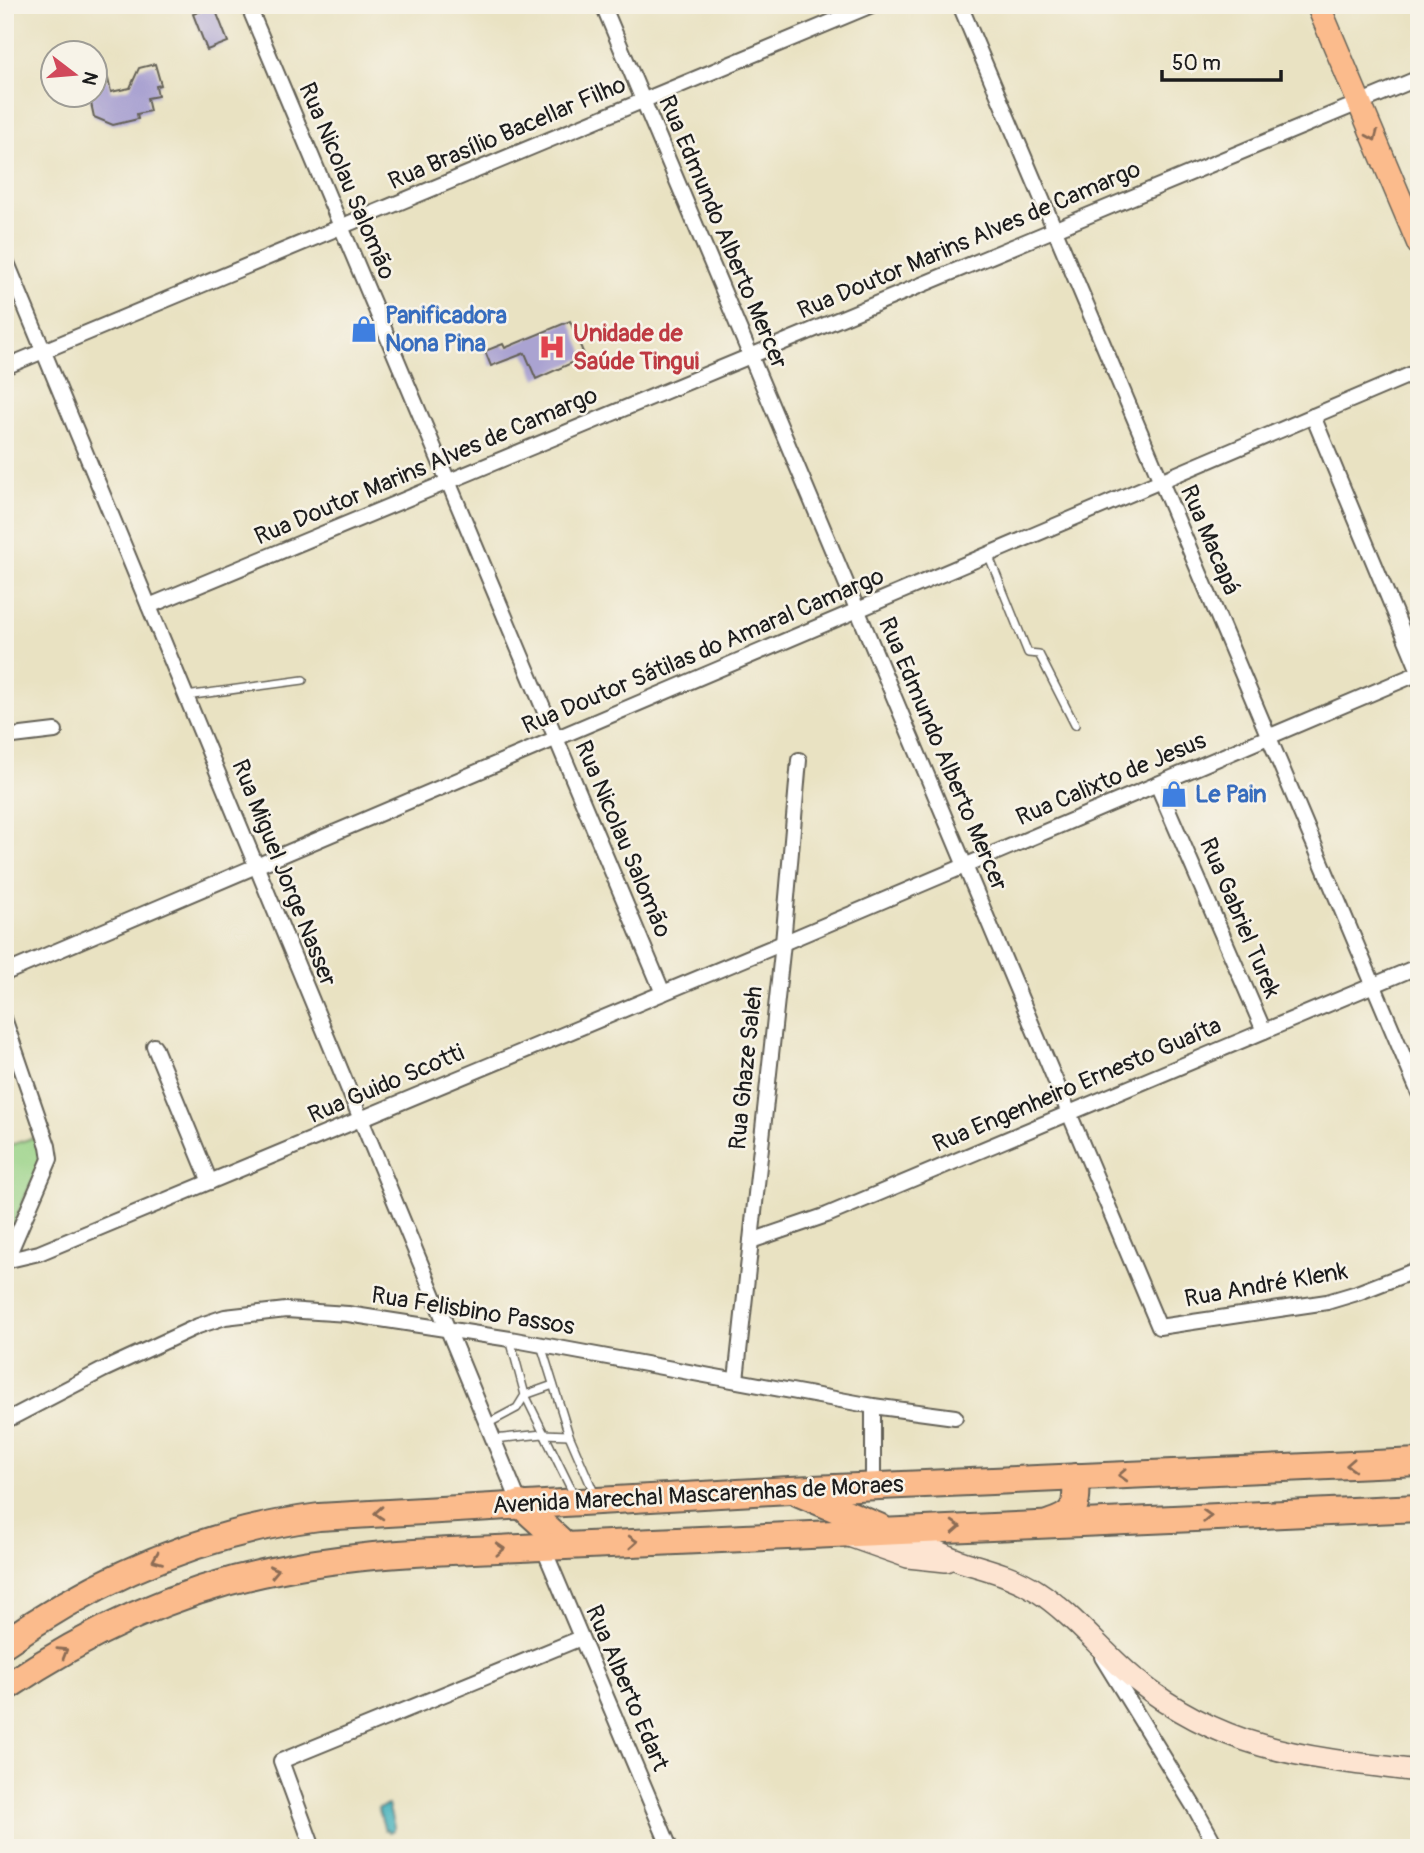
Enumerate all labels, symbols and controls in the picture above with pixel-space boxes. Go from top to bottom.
north arrow [38,38,108,108]
scale bar [1162,38,1280,82]
text: 50 m [1172,50,1221,77]
text: N [76,69,103,88]
street label: Rua Brasílio Bacellar Filho [384,70,630,196]
street label: Rua Nicolau Salomão [292,78,402,284]
street label: Rua Edmundo Alberto Mercer [652,91,794,374]
one-way arrow [1365,129,1379,141]
street label: Rua Doutor Marins Alves de Camargo [793,154,1145,326]
place label: Panificadora Nona Pina [385,301,507,358]
shop icon: Panificadora Nona Pina [349,314,379,344]
place label: Unidade de Saúde Tingui [573,319,699,376]
hospital icon: Unidade de Saúde Tingui [537,332,567,362]
street label: Rua Doutor Marins Alves de Camargo [250,380,602,552]
street label: Rua Macapá [1174,481,1246,599]
street label: Rua Doutor Sátilas do Amaral Camargo [518,561,888,741]
street label: Rua Edmundo Alberto Mercer [872,613,1014,896]
street label: Rua Calixto de Jesus [1012,726,1211,832]
street label: Rua Nicolau Salomão [568,736,678,942]
street label: Rua Miguel Jorge Nasser [225,755,343,991]
shop icon: Le Pain [1159,779,1189,809]
place label: Le Pain [1195,780,1267,809]
street label: Rua Gabriel Turek [1193,833,1287,1003]
street label: Rua Ghaze Saleh [723,985,769,1151]
street label: Rua Engenheiro Ernesto Guaíta [928,1011,1226,1159]
street label: Rua Guido Scotti [304,1038,468,1130]
street label: Rua André Klenk [1182,1256,1350,1314]
street label: Rua Felisbino Passos [369,1281,577,1341]
one-way arrow [1345,1457,1356,1472]
one-way arrow [1118,1467,1129,1482]
street label: Avenida Marechal Mascarenhas de Moraes [492,1470,905,1520]
one-way arrow [373,1505,384,1520]
one-way arrow [1202,1509,1213,1524]
one-way arrow [950,1519,961,1534]
one-way arrow [628,1535,639,1550]
one-way arrow [495,1542,506,1557]
one-way arrow [152,1551,164,1565]
one-way arrow [268,1564,280,1579]
street label: Rua Alberto Edart [579,1601,675,1776]
one-way arrow [55,1647,68,1660]

